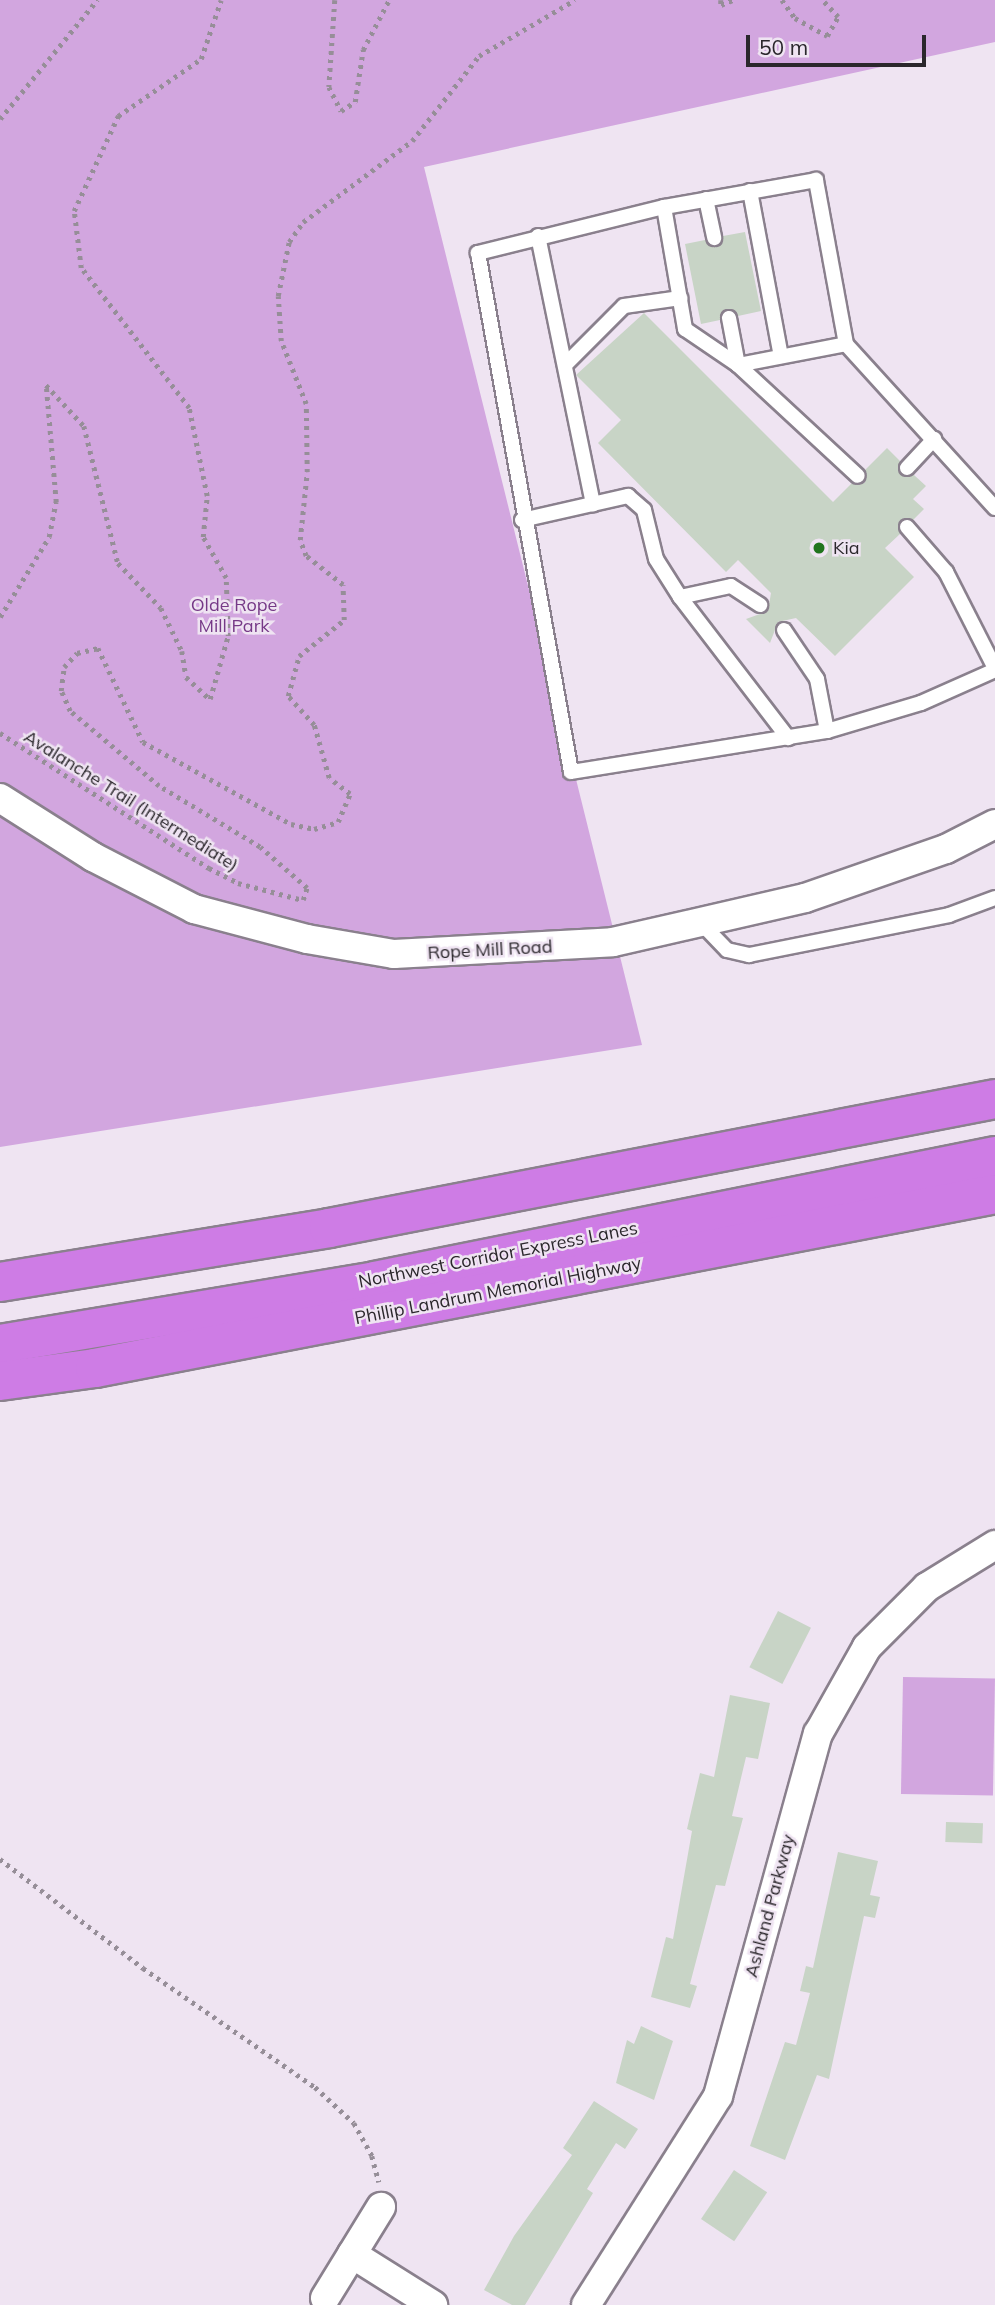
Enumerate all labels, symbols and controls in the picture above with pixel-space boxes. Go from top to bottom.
scale bar [750,21,930,65]
text: 50 m [759,34,808,60]
place label: Kia [833,537,859,559]
marker: Kia [811,540,827,556]
park label: Olde Rope Mill Park [191,595,277,638]
street label: Avalanche Trail (Intermediate) [20,726,242,876]
street label: Rope Mill Road [427,936,553,964]
street label: Northwest Corridor Express Lanes [357,1217,639,1293]
street label: Phillip Landrum Memorial Highway [353,1253,643,1329]
street label: Ashland Parkway [741,1832,799,1980]

